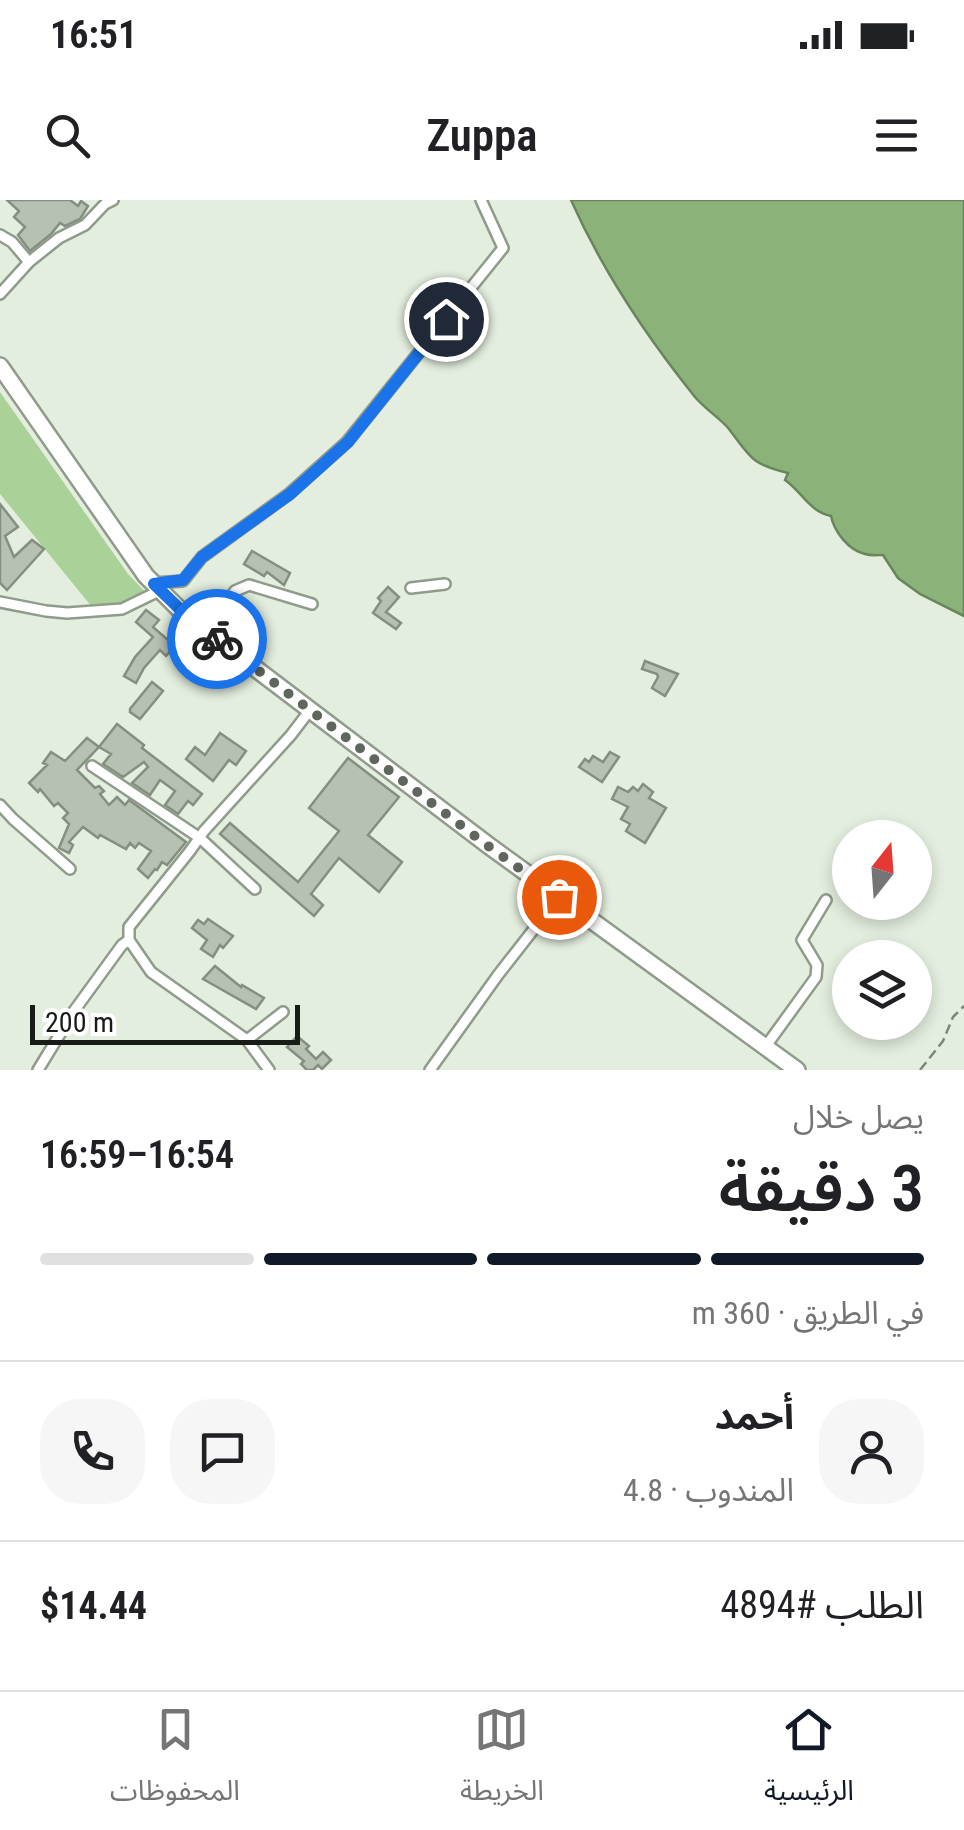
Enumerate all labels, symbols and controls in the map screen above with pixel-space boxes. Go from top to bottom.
text: 16:51 [50,13,137,57]
icon: search [40,108,95,163]
icon: menu [869,108,924,163]
text: Zuppa [426,109,538,162]
pin [404,277,489,362]
icon: home [419,292,474,347]
courier [167,589,267,689]
icon: bike [190,612,245,667]
north arrow [832,820,932,920]
map controls [832,820,932,1040]
pin [517,855,602,940]
icon: bag [532,870,587,925]
button: layers [832,940,932,1040]
scale bar [30,1000,300,1044]
text: 200 m [45,1006,114,1039]
text: يصل خلال [793,1098,924,1136]
text: 16:54–16:59 [40,1133,234,1177]
text: 3 دقيقة [719,1151,924,1227]
text: في الطريق · 360 m [692,1294,924,1332]
text: أحمد [714,1394,794,1438]
button: phone [40,1399,145,1504]
button: chat [170,1399,275,1504]
button: person [819,1399,924,1504]
text: المندوب · 4.8 [623,1471,794,1509]
text: الطلب #4894 [721,1583,924,1627]
text: $14.44 [40,1584,147,1628]
tab: المحفوظات [110,1702,240,1821]
tab: الخريطة [460,1702,544,1821]
tab: الرئيسية [764,1702,854,1821]

